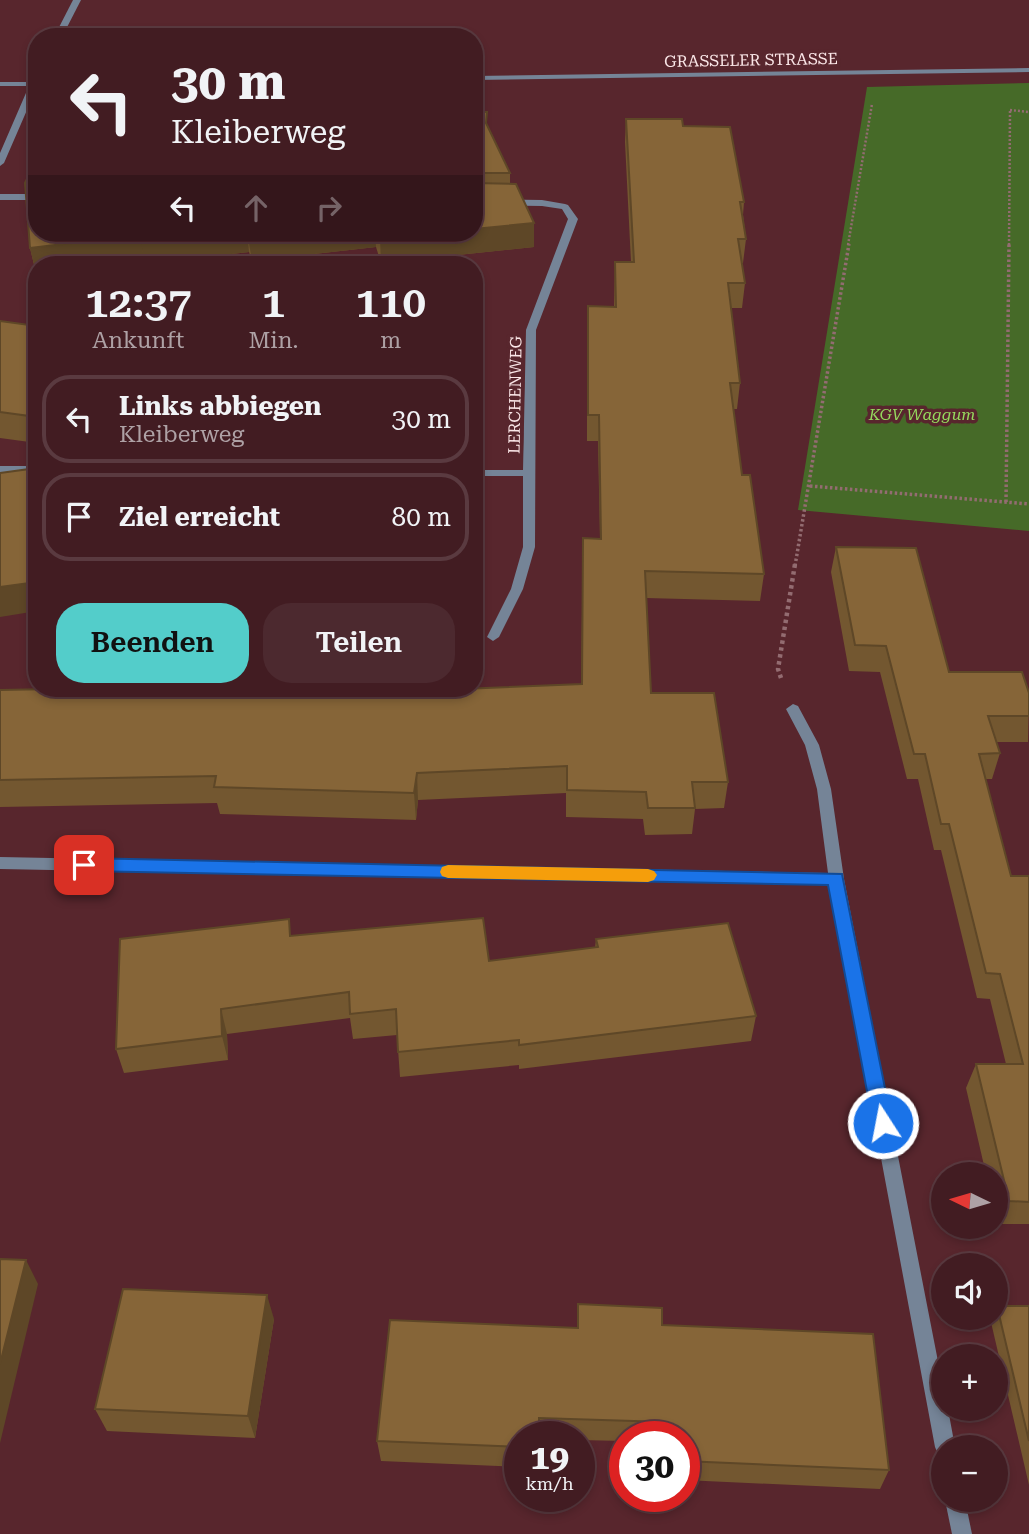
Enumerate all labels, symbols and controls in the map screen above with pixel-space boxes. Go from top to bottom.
street label: GRASSELER STRASSE [664,49,838,71]
text: 30 m [171,54,286,111]
icon: left [56,56,147,147]
text: Kleiberweg [171,113,345,151]
icon: left [164,189,202,227]
icon: ahead [237,189,275,227]
icon: right [310,189,348,227]
text: 12:37 [85,278,191,327]
text: 1 [262,278,285,327]
text: 110 [355,278,426,327]
text: Ankunft [92,327,184,354]
text: Min. [248,327,298,354]
text: m [380,327,401,354]
street label: LERCHENWEG [504,335,526,454]
text: Links abbiegen [119,391,322,421]
icon: left [60,400,98,438]
text: 30 m [392,404,451,434]
park label: KGV Waggum [868,405,975,424]
text: Kleiberweg [119,421,244,448]
icon: arrive [60,498,98,536]
text: Ziel erreicht [119,502,280,532]
text: 80 m [392,502,451,532]
button: Beenden [56,603,249,683]
button: Teilen [263,603,455,683]
pin [54,835,114,895]
icon: arrive [65,846,103,884]
position arrow [846,1086,920,1160]
north arrow [931,1162,1008,1239]
map controls [931,1162,1008,1512]
button: sound [931,1253,1008,1330]
button: + [931,1344,1008,1421]
speed limit sign: 30 [609,1421,700,1512]
button: − [931,1435,1008,1512]
text: 19 [530,1437,569,1478]
text: km/h [525,1473,574,1494]

